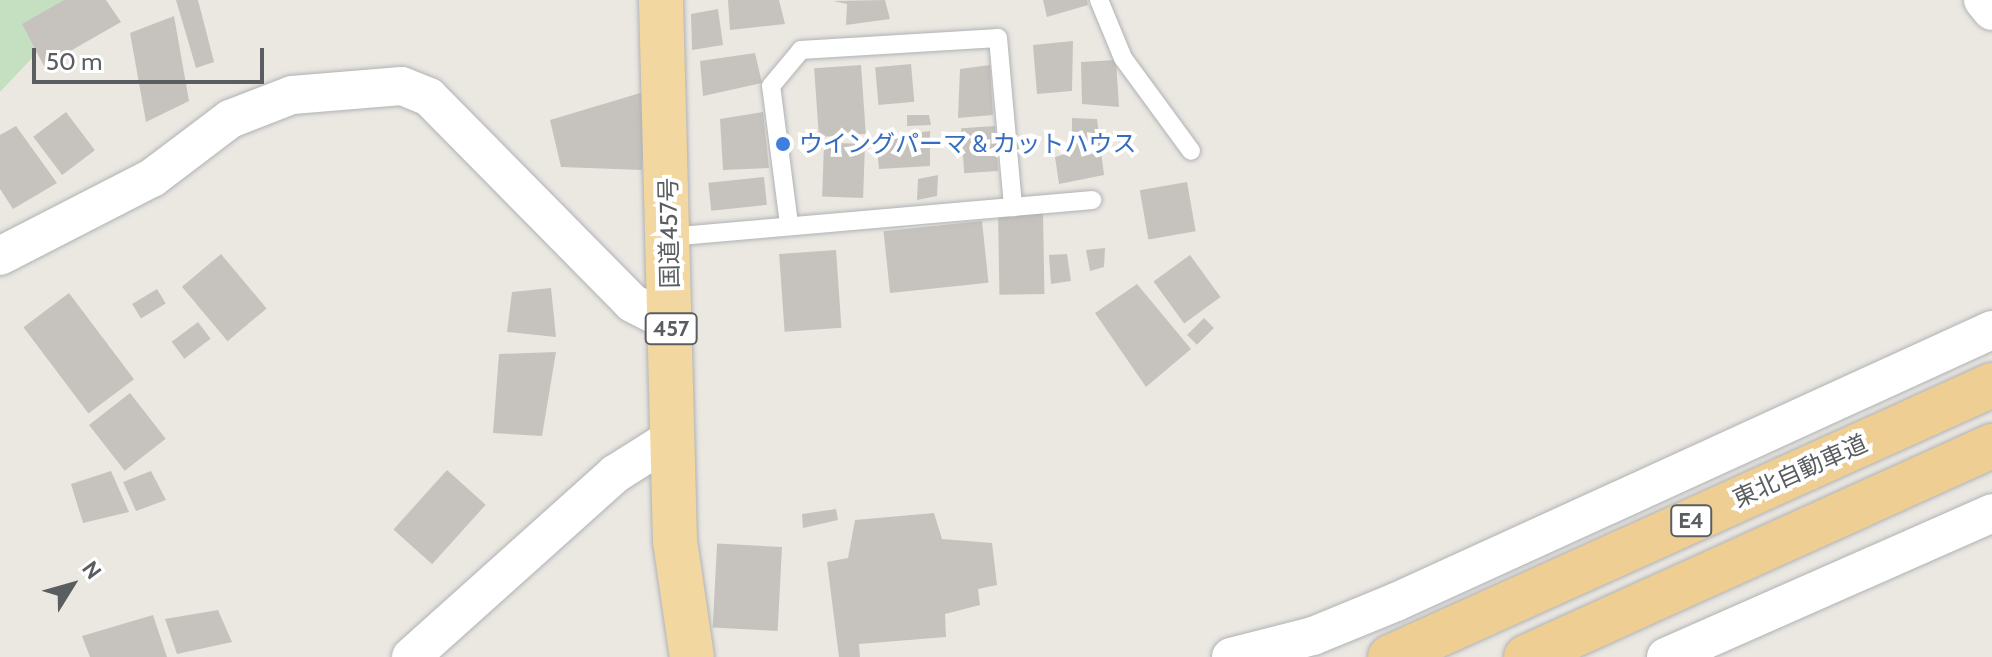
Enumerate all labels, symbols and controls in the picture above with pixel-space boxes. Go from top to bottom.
scale bar [36,32,268,82]
text: 50 m [46,47,102,76]
place label: ウイングパーマ & カットハウス [799,130,1136,158]
marker: ウイングパーマ & カットハウス [774,135,792,153]
street label: 国道457号 [654,177,684,289]
road number: 457 [643,311,699,347]
street label: 東北自動車道 [1728,429,1872,513]
road number: E4 [1669,503,1713,539]
north arrow [32,545,112,625]
text: N [76,556,107,585]

